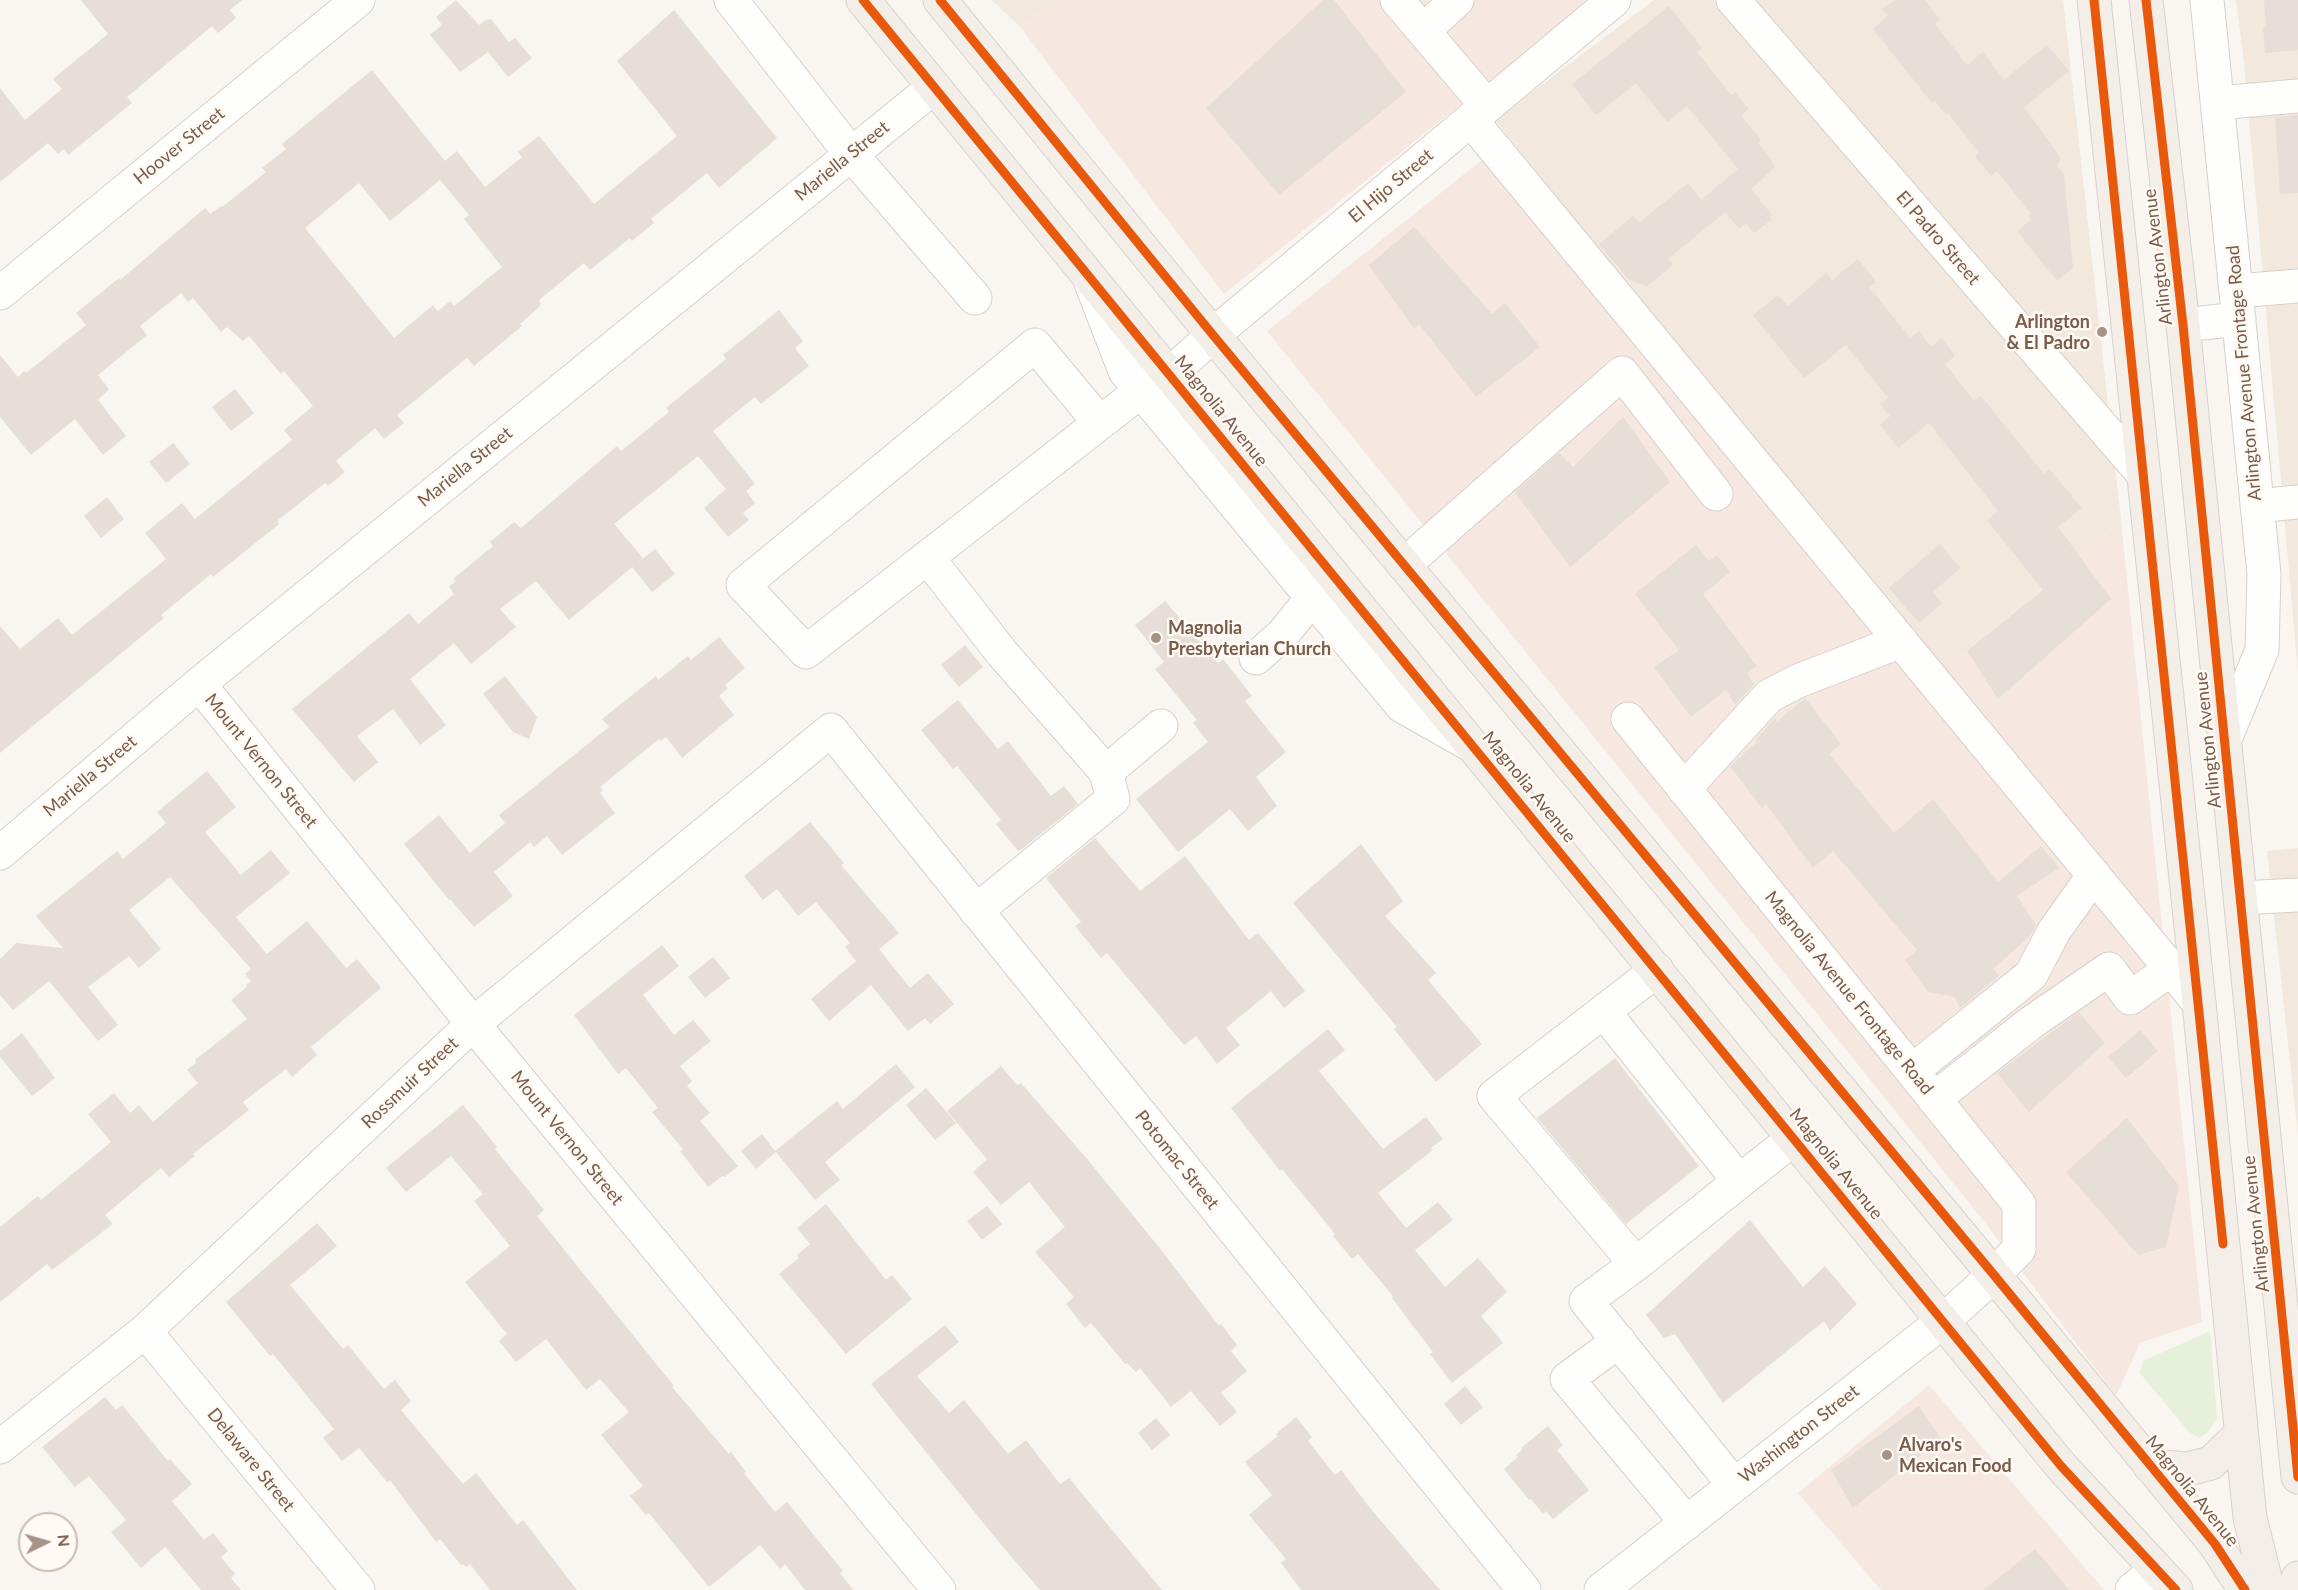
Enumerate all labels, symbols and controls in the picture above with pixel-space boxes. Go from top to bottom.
street label: Hoover Street [129,103,229,189]
street label: Mariella Street [790,116,894,206]
street label: El Hijo Street [1344,144,1438,228]
street label: El Padro Street [1891,187,1985,289]
street label: Arlington Avenue [2139,187,2177,327]
street label: Arlington Avenue Frontage Road [2222,244,2266,502]
place label: Arlington & El Padro [2006,311,2090,354]
marker: Arlington & El Padro [2095,325,2109,339]
street label: Magnolia Avenue [1170,351,1272,471]
street label: Mariella Street [413,422,517,512]
place label: Magnolia Presbyterian Church [1168,617,1331,660]
marker: Magnolia Presbyterian Church [1149,631,1163,645]
street label: Arlington Avenue [2190,670,2226,810]
street label: Mount Vernon Street [200,689,322,833]
street label: Magnolia Avenue [1478,727,1580,847]
street label: Mariella Street [39,731,141,821]
street label: Magnolia Avenue Frontage Road [1760,887,1938,1099]
street label: Rossmuir Street [357,1033,463,1133]
street label: Mount Vernon Street [506,1066,628,1210]
street label: Magnolia Avenue [1785,1104,1887,1224]
street label: Potomac Street [1130,1106,1224,1214]
street label: Arlington Avenue [2238,1154,2274,1294]
street label: Washington Street [1735,1380,1863,1488]
street label: Delaware Street [203,1404,299,1516]
street label: Magnolia Avenue [2141,1431,2243,1551]
place label: Alvaro's Mexican Food [1899,1434,2012,1476]
marker: Alvaro's Mexican Food [1880,1448,1894,1462]
north arrow [18,1512,78,1572]
text: N [54,1534,74,1548]

